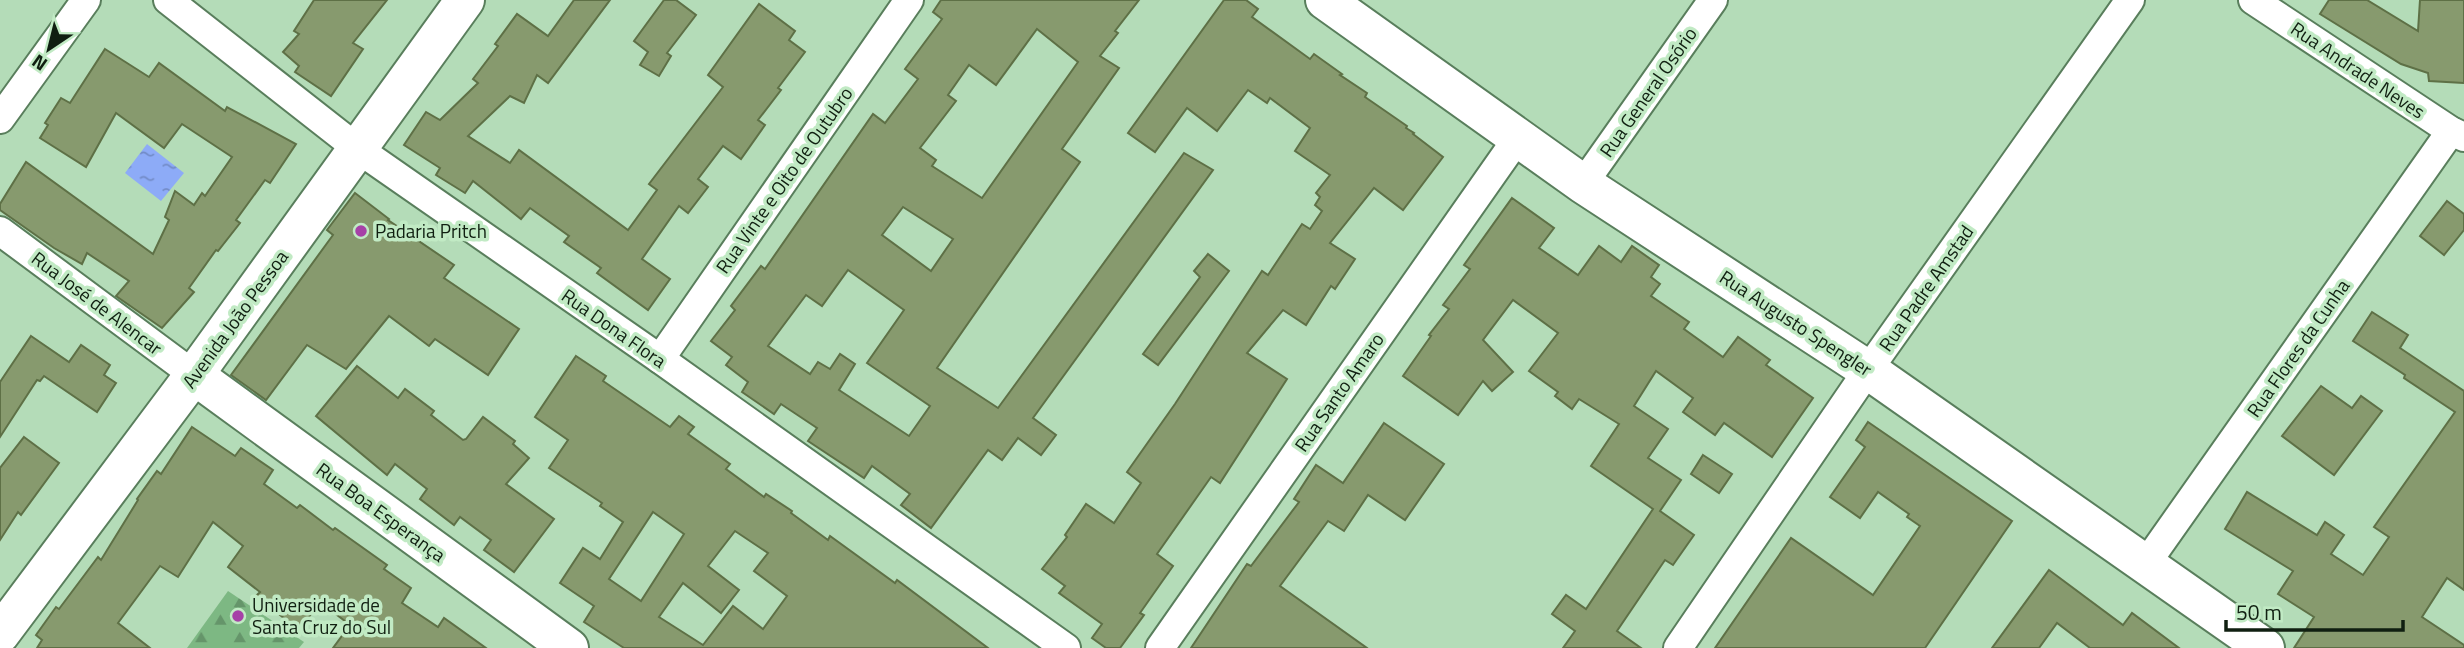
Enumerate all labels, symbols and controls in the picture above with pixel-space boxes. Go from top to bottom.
north arrow [14,14,84,84]
street label: Rua Andrade Neves [2285,14,2431,125]
street label: Rua General Osório [1592,21,1703,163]
text: N [25,48,53,79]
street label: Rua Vinte e Oito de Outubro [708,80,859,279]
place label: Padaria Pritch [375,216,487,245]
street label: Rua Padre Amstad [1871,219,1980,357]
marker: Padaria Pritch [353,223,369,239]
street label: Avenida João Pessoa [174,243,295,394]
street label: Rua José de Alencar [26,244,169,362]
street label: Rua Augusto Spengler [1714,262,1879,383]
street label: Rua Flores da Cunha [2239,272,2356,423]
street label: Rua Dona Flora [556,281,673,375]
street label: Rua Santo Amaro [1287,326,1390,457]
street label: Rua Boa Esperança [311,455,452,569]
scale bar [2226,588,2403,632]
place label: Universidade de Santa Cruz do Sul [252,590,391,641]
text: 50 m [2236,596,2282,628]
marker: Universidade de Santa Cruz do Sul [230,608,246,624]

